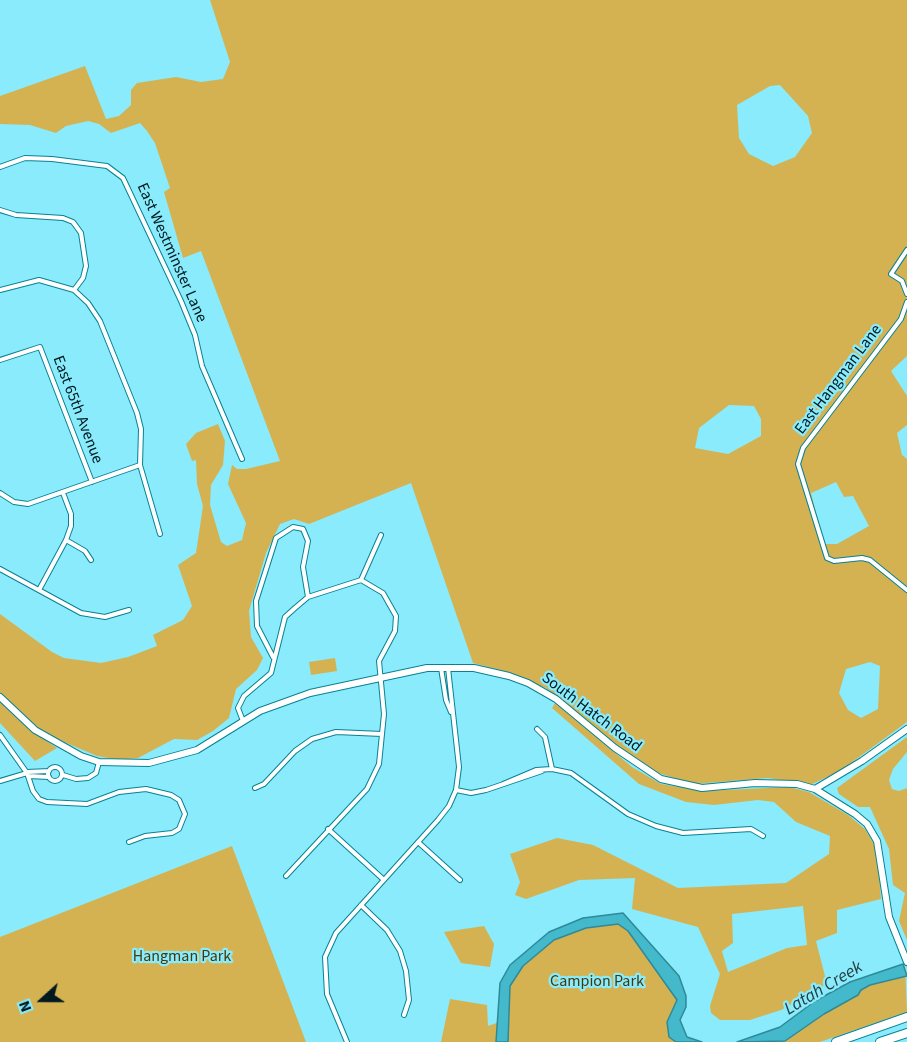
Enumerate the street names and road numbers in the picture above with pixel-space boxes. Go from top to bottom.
street label: East Westminster Lane [132,180,210,326]
street label: East Hangman Lane [791,321,887,439]
street label: East 65th Avenue [48,353,106,467]
street label: South Hatch Road [537,669,645,757]

